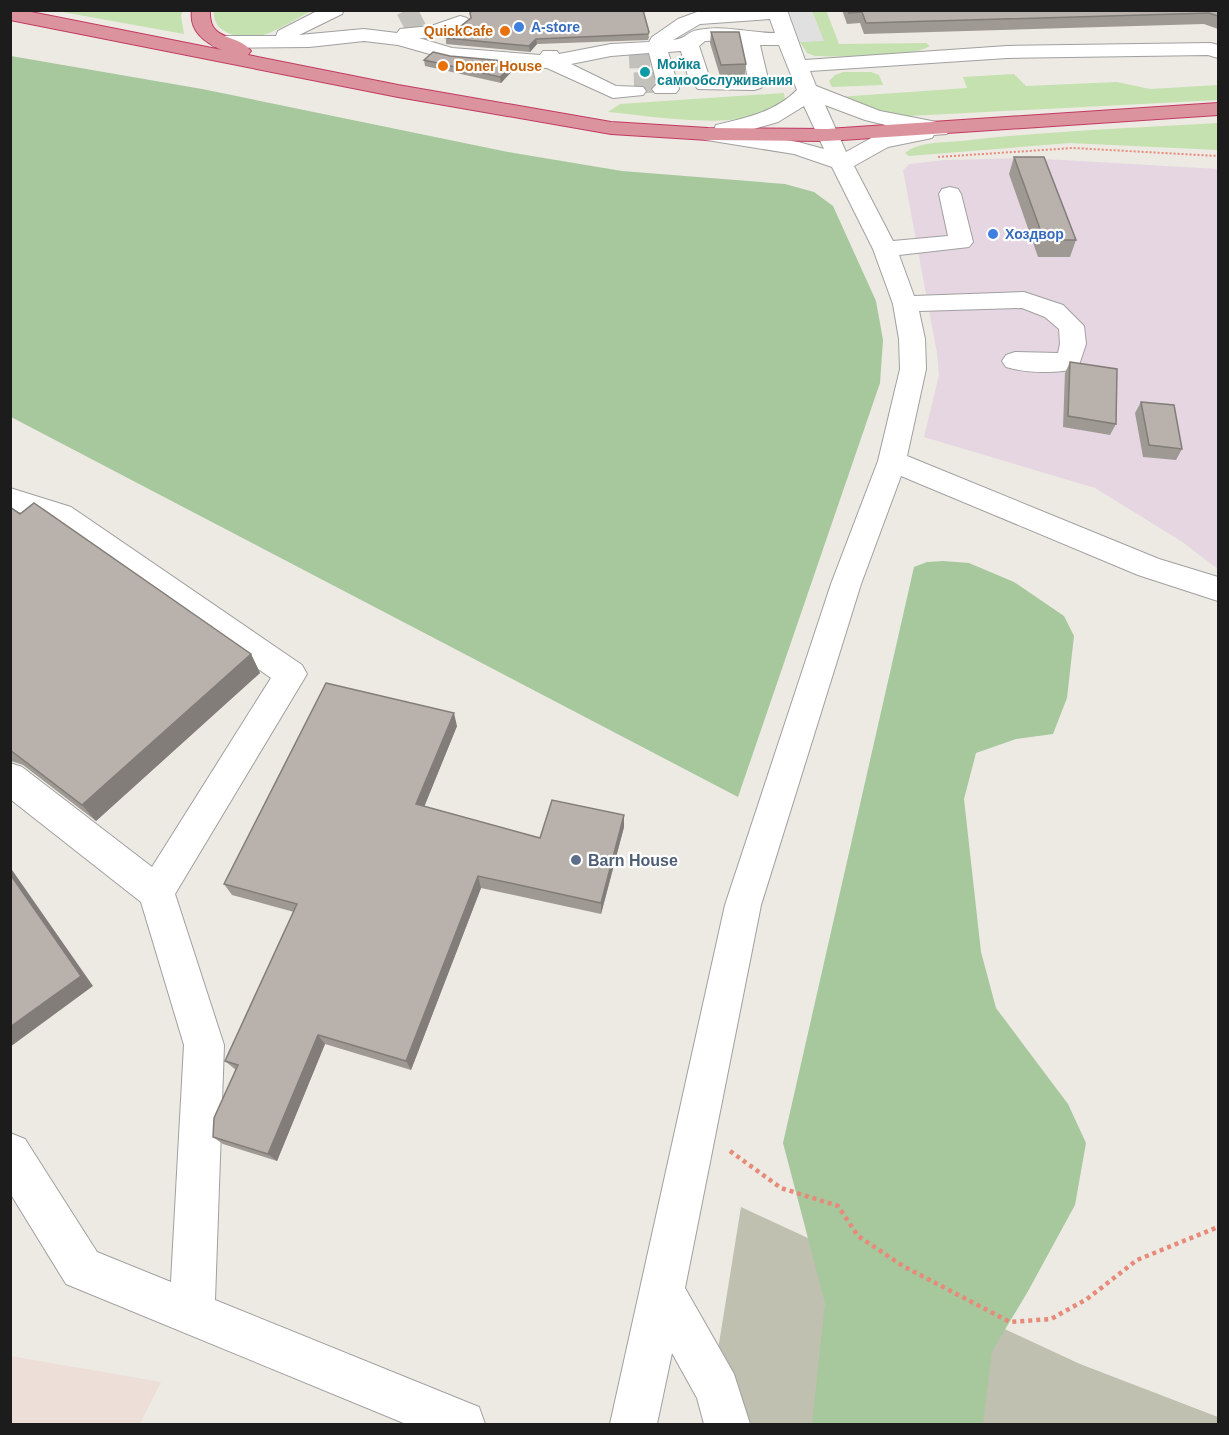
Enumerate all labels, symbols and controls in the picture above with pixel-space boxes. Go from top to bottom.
place label: A-store [531,19,580,35]
marker: A-store [512,20,526,34]
place label: QuickCafe [424,23,493,39]
marker: QuickCafe [498,24,512,38]
place label: Мойка самообслуживания [657,56,793,88]
place label: Doner House [455,58,542,74]
marker: Doner House [436,59,450,73]
marker: Мойка самообслуживания [638,65,652,79]
place label: Хоздвор [1005,226,1064,242]
marker: Хоздвор [986,227,1000,241]
place label: Barn House [588,852,678,869]
marker: Barn House [569,853,583,867]

